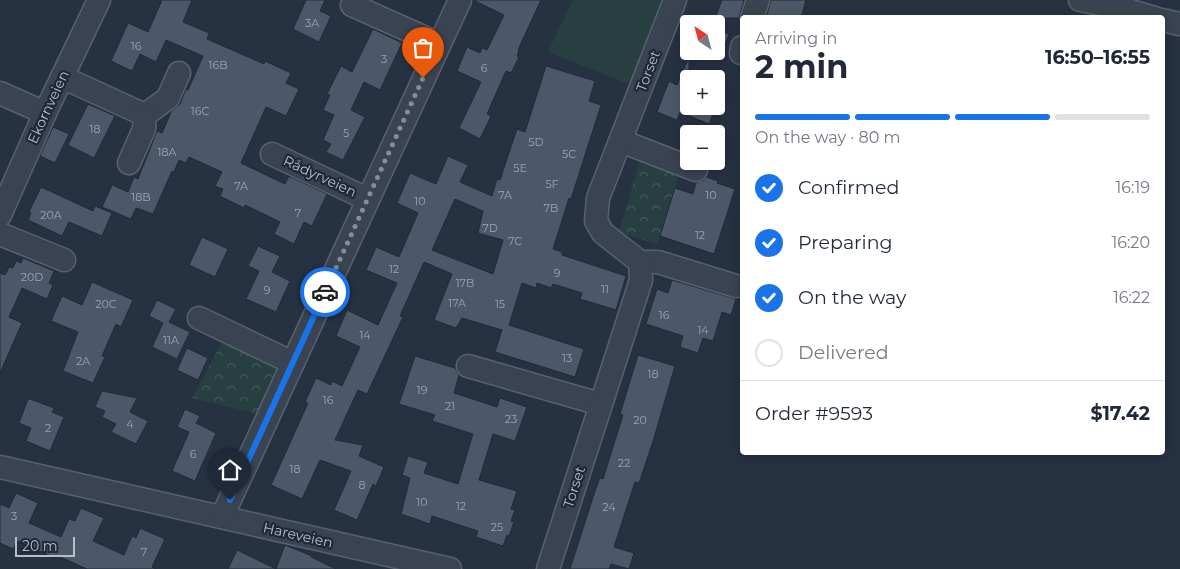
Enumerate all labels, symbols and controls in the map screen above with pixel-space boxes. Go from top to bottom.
north arrow [680,15,725,60]
map controls [680,15,725,170]
house number: 3A [305,16,319,30]
pin [402,27,444,78]
text: Arriving in [755,29,837,48]
icon: bag [409,34,437,62]
house number: 16 [131,39,142,53]
text: 16:50–16:55 [1045,46,1150,69]
text: 2 min [755,47,848,86]
street label: Torset [632,48,664,94]
house number: 3 [381,52,387,66]
house number: 16B [209,58,227,72]
house number: 6 [481,61,488,75]
street label: Ekornveien [23,68,73,146]
button: + [680,70,725,115]
house number: 16C [191,104,209,118]
house number: 18 [90,122,101,136]
button: − [680,125,725,170]
house number: 5 [343,126,349,140]
text: On the way · 80 m [755,128,901,147]
house number: 5D [528,135,544,149]
house number: 18A [158,145,177,159]
house number: 5C [562,147,576,161]
street label: Rådyrveien [281,151,359,201]
house number: 5E [513,161,527,175]
icon: check [755,174,783,202]
text: Confirmed [798,176,899,199]
house number: 5F [545,177,559,191]
text: 16:19 [1116,178,1150,197]
house number: 7A [234,179,248,193]
house number: 7A [498,188,512,202]
house number: 10 [705,188,717,202]
house number: 18B [131,190,151,204]
house number: 10 [414,194,426,208]
house number: 7B [544,201,558,215]
house number: 7 [295,206,301,220]
house number: 20A [40,208,62,222]
house number: 7D [482,221,498,235]
house number: 12 [695,228,705,242]
icon: check [755,229,783,257]
text: Preparing [798,231,893,254]
text: 16:20 [1111,233,1150,252]
house number: 7C [508,234,522,248]
house number: 12 [389,262,399,276]
house number: 9 [554,266,561,280]
courier [300,267,350,317]
house number: 20D [21,270,43,284]
house number: 17B [456,276,474,290]
icon: car [311,278,339,306]
house number: 11 [601,282,609,296]
house number: 9 [264,283,271,297]
icon: check [755,284,783,312]
text: On the way [798,286,906,309]
text: 16:22 [1113,288,1150,307]
house number: 17A [448,296,466,310]
house number: 20C [95,297,117,311]
house number: 15 [495,297,505,311]
house number: 16 [659,308,670,322]
house number: 14 [697,323,709,337]
house number: 14 [359,328,371,342]
house number: 11A [163,333,179,347]
text: Delivered [798,341,889,364]
house number: 13 [562,351,572,365]
house number: 2A [76,354,90,368]
house number: 18 [648,367,659,381]
house number: 19 [417,383,428,397]
house number: 16 [323,393,334,407]
house number: 21 [445,399,455,413]
text: Order #9593 [755,402,873,425]
text: $17.42 [1090,402,1150,425]
house number: 23 [505,412,517,426]
house number: 20 [633,413,647,427]
house number: 4 [126,417,134,431]
house number: 2 [45,421,51,435]
house number: 6 [190,447,197,461]
pin [209,449,251,500]
icon: home [216,456,244,484]
house number: 22 [618,456,630,470]
house number: 18 [290,462,301,476]
street label: Torset [559,464,589,510]
house number: 8 [358,478,366,492]
house number: 10 [416,495,428,509]
house number: 12 [456,499,466,513]
house number: 24 [602,500,616,514]
house number: 3 [11,509,17,523]
street label: Hareveien [261,518,335,552]
house number: 25 [491,520,503,534]
scale bar [15,534,75,557]
text: 20 m [22,537,58,555]
house number: 7 [141,545,147,559]

